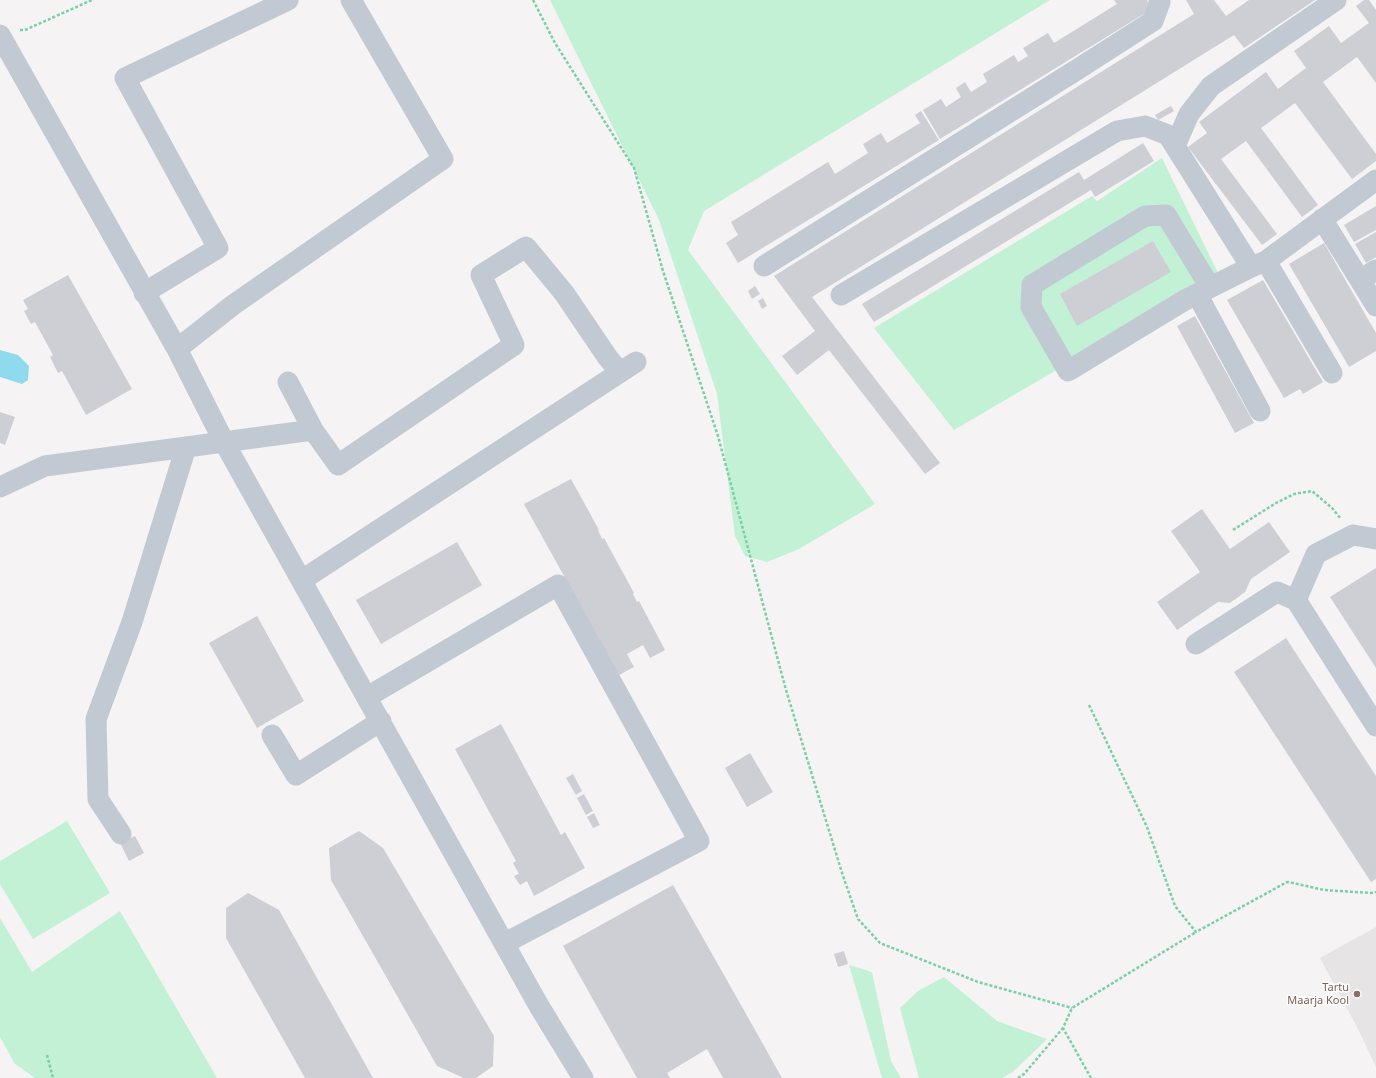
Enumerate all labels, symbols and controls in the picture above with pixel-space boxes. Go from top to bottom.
place label: Tartu Maarja Kool [1287,981,1349,1007]
marker: Tartu Maarja Kool [1352,989,1362,999]

